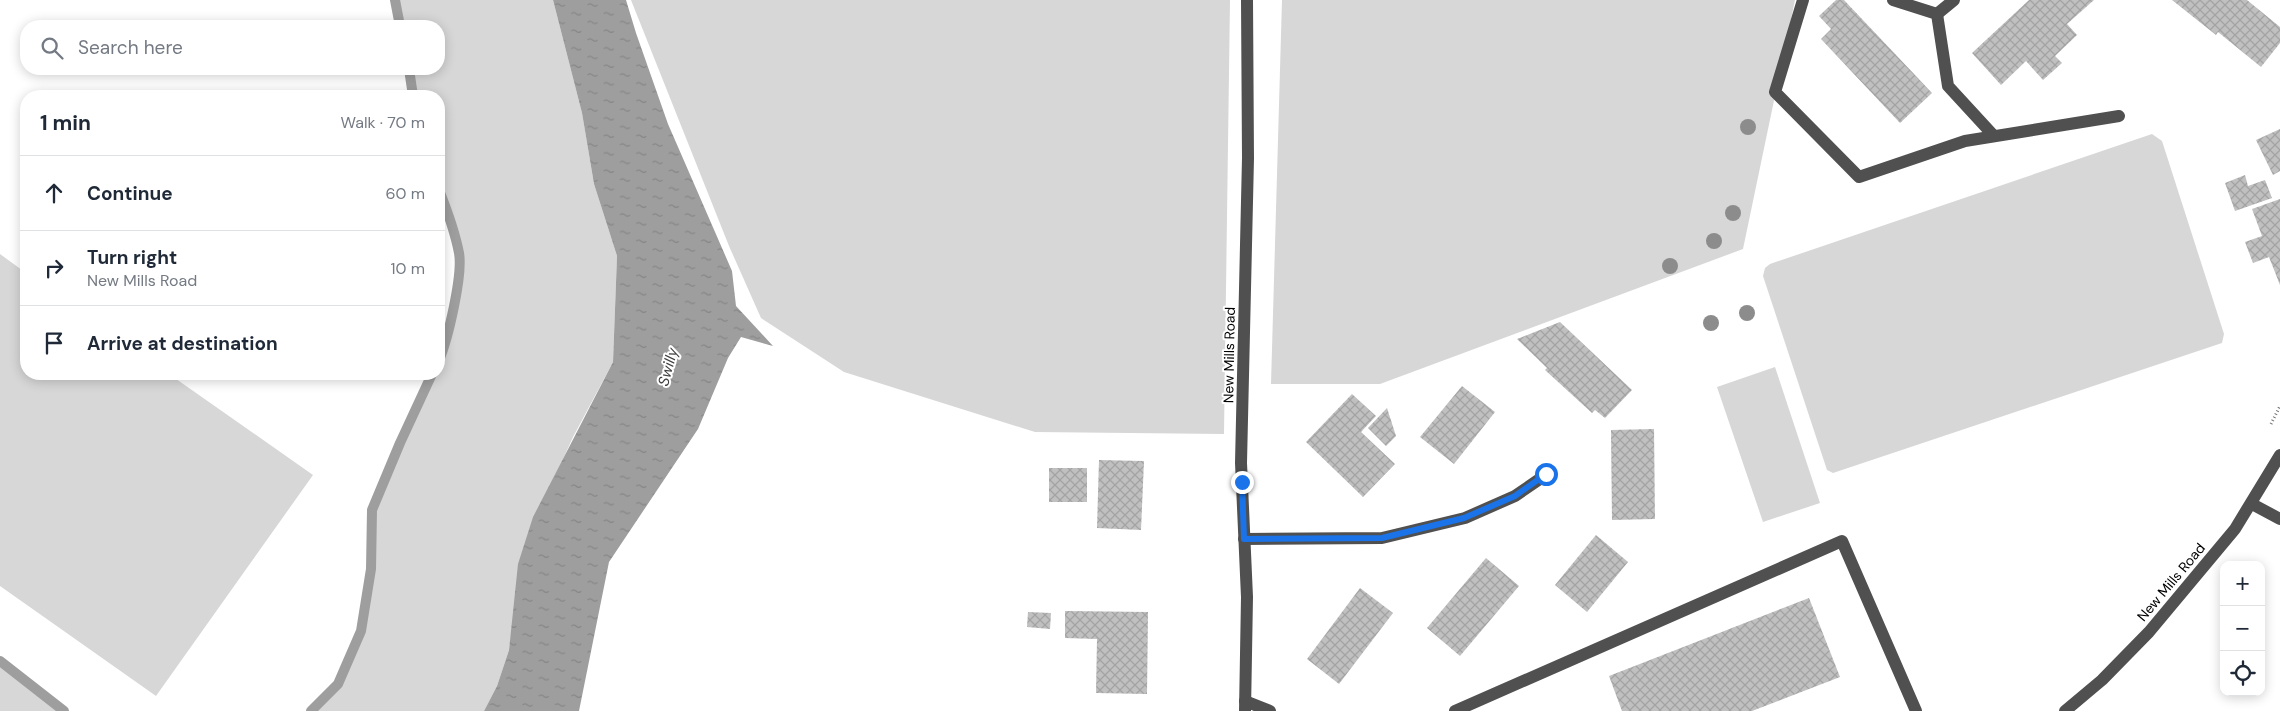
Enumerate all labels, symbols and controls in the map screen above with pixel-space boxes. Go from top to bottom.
search box [20,20,445,75]
icon: search [38,34,66,62]
text: Search here [78,35,183,60]
text: 1 min [40,109,91,137]
text: Walk · 70 m [341,112,425,133]
icon: ahead [40,179,68,207]
text: Continue [87,181,173,206]
text: 60 m [385,183,425,204]
text: Turn right [87,245,177,270]
icon: right [40,254,68,282]
text: 10 m [391,258,425,279]
text: New Mills Road [87,270,197,291]
street label: New Mills Road [1219,307,1239,403]
icon: arrive [40,329,68,357]
text: Arrive at destination [87,331,278,356]
water label: Swilly [653,345,683,388]
route start [1535,463,1558,486]
route end [1231,471,1254,494]
street label: New Mills Road [2133,539,2209,625]
map controls [2220,561,2265,696]
button: + [2220,561,2265,606]
button: − [2220,606,2265,651]
button: locate [2220,651,2265,696]

